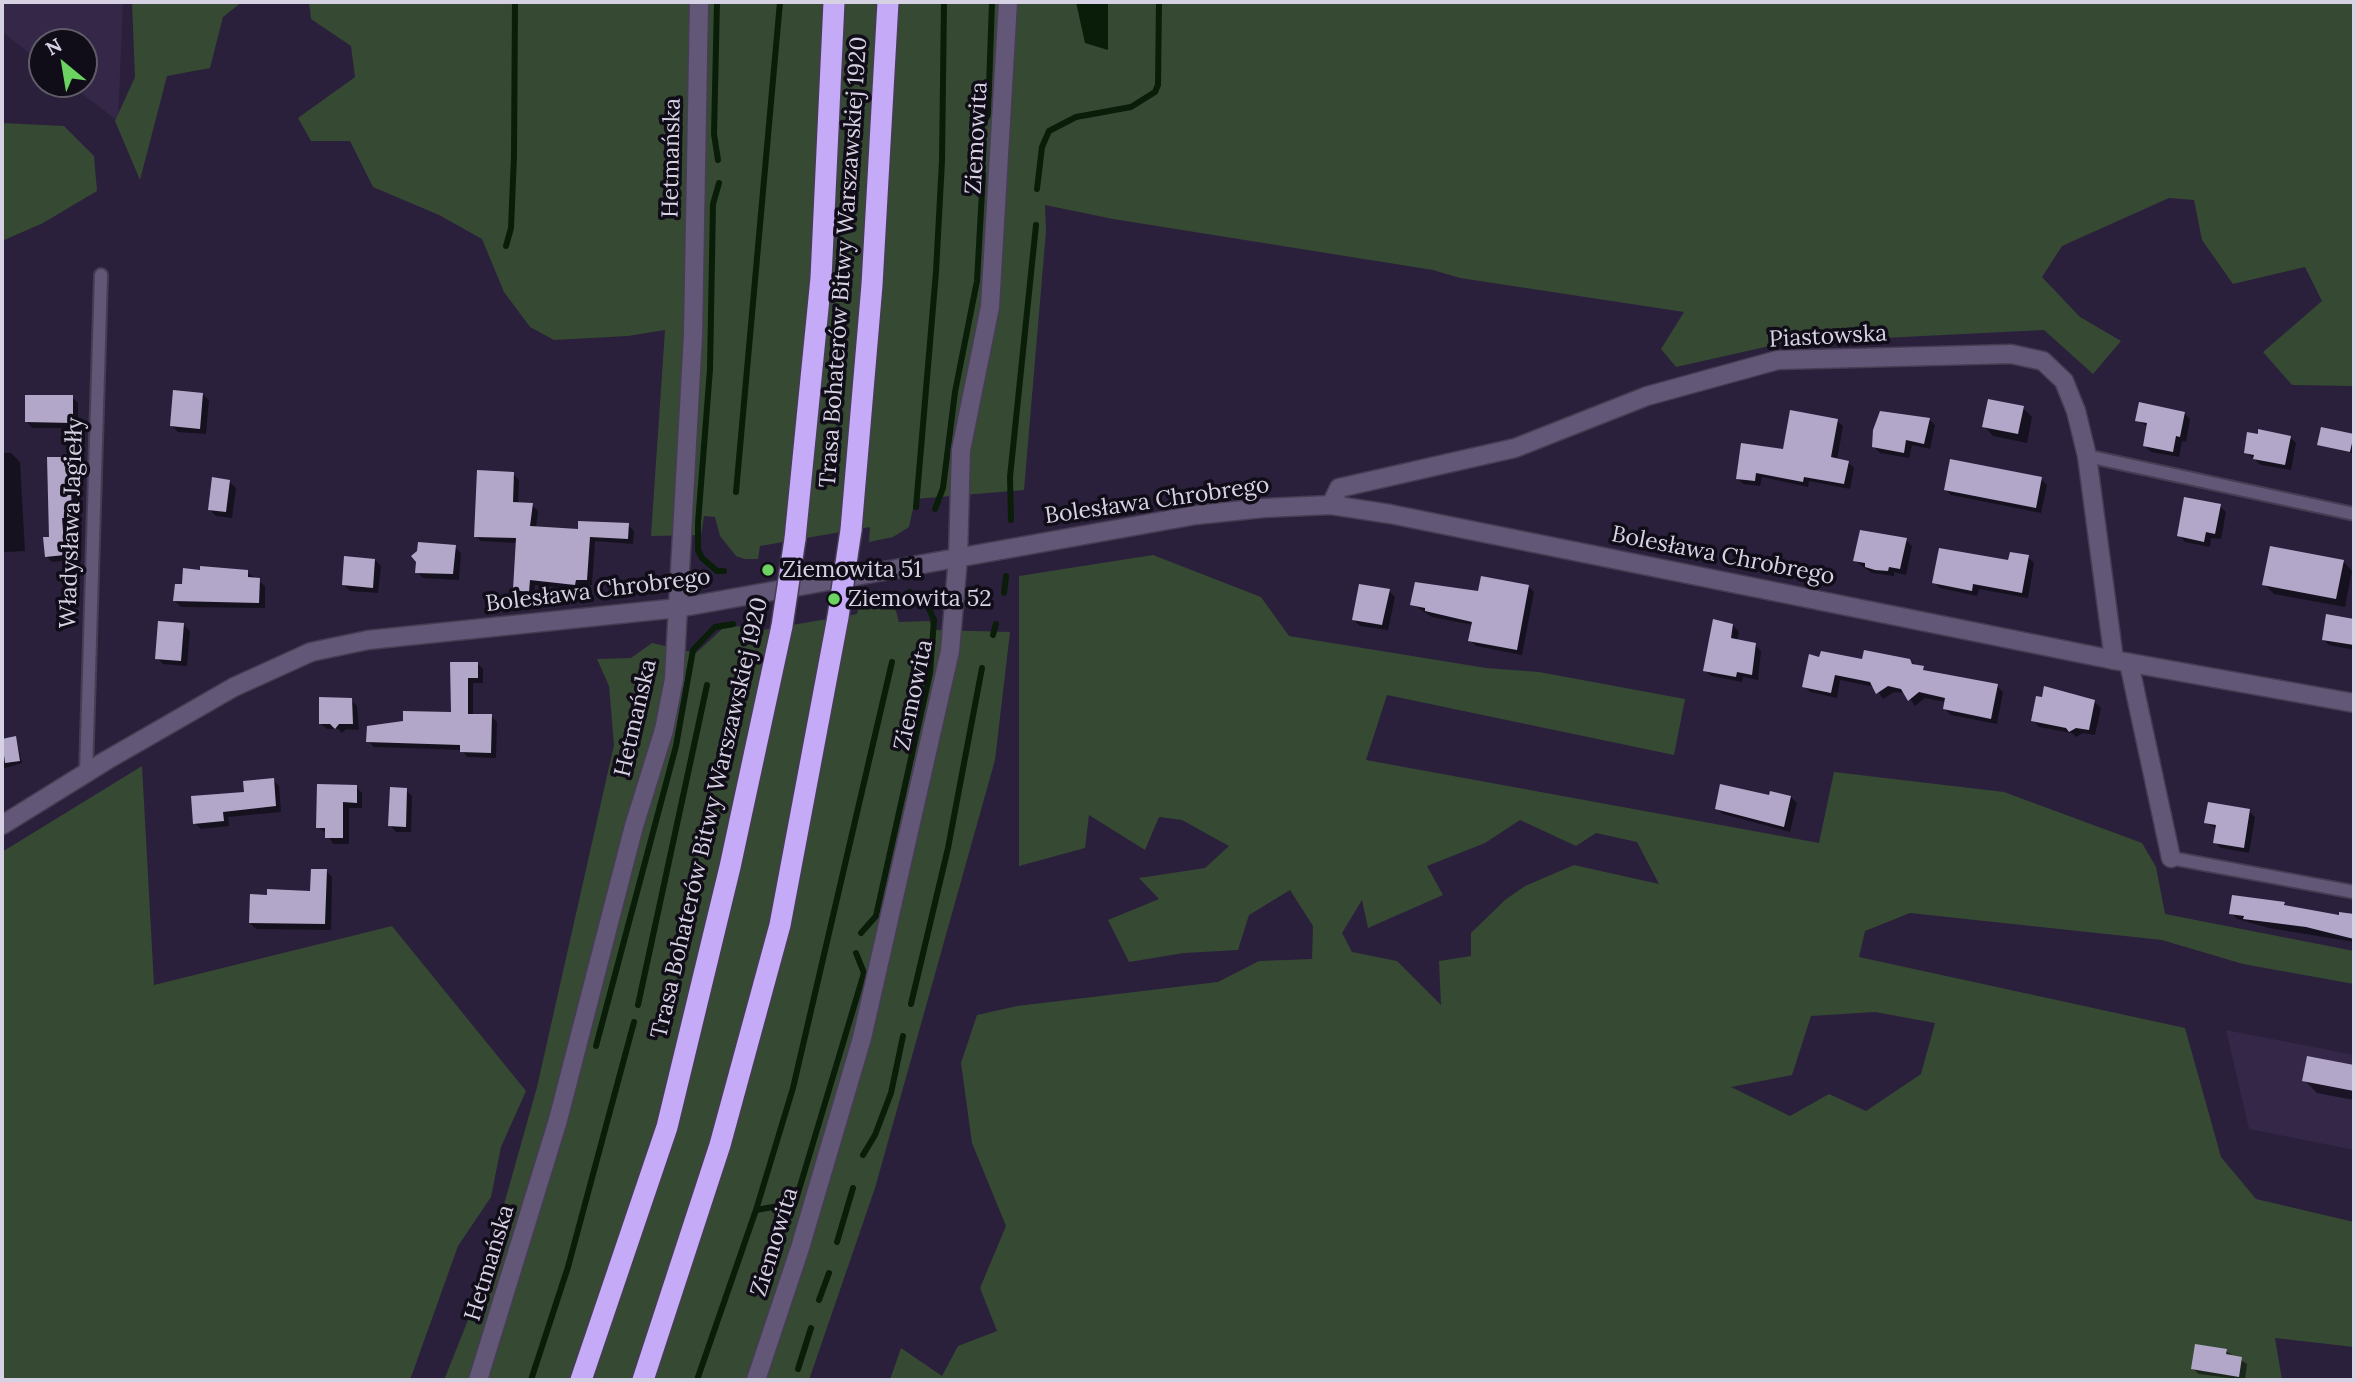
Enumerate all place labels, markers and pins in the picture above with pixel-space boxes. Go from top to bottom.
place label: Ziemowita 51 [782,556,922,584]
marker: Ziemowita 51 [760,562,776,578]
place label: Ziemowita 52 [848,585,992,613]
marker: Ziemowita 52 [826,591,842,607]

